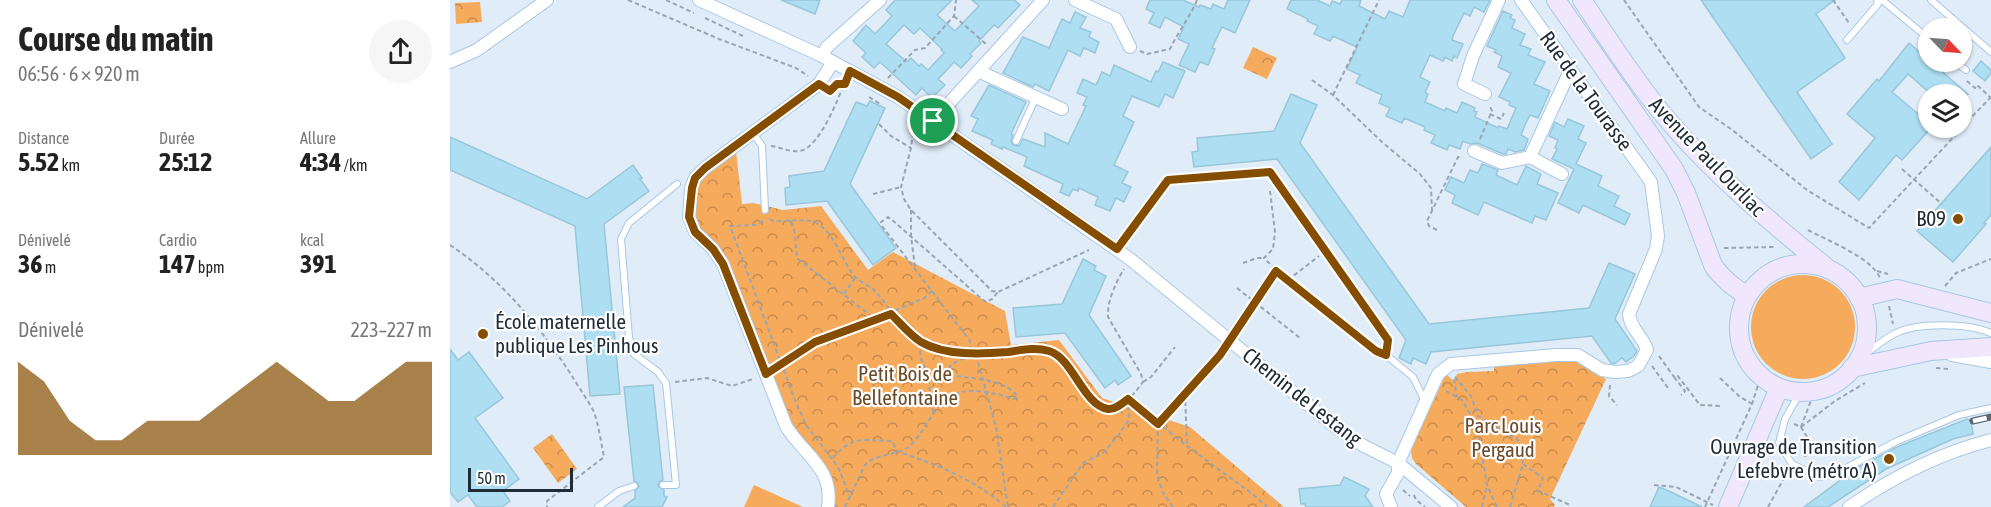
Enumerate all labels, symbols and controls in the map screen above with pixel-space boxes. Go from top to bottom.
north arrow [1918,18,1972,72]
map controls [1918,18,1972,138]
text: Course du matin [18,20,214,58]
button: share [369,20,432,83]
street label: Rue de la Tourasse [1536,26,1638,155]
text: 06:56 · 6 × 920 m [18,62,140,85]
button: layers [1918,84,1972,138]
street label: Avenue Paul Ourliac [1645,92,1771,221]
pin [907,95,958,146]
icon: arrive [916,104,949,137]
text: Distance [18,129,69,147]
text: Durée [159,129,195,147]
text: Allure [300,129,336,147]
text: 5.52 [18,147,59,177]
text: 25:12 [159,147,213,177]
text: 4:34 [300,147,341,177]
text: km [59,156,80,174]
text: /km [341,156,367,174]
place label: B09 [1916,206,1946,230]
marker: B09 [1951,212,1965,226]
text: Dénivelé [18,231,71,249]
text: Cardio [159,231,197,249]
text: kcal [300,231,324,249]
text: 36 [18,249,42,279]
text: 147 [159,249,196,279]
text: 391 [300,249,337,279]
text: m [42,258,56,276]
text: bpm [196,258,225,276]
place label: École maternelle publique Les Pinhous [495,309,658,357]
text: Dénivelé [18,318,84,341]
text: 223–227 m [350,318,432,341]
marker: École maternelle publique Les Pinhous [476,327,490,341]
street label: Chemin de Lestang [1238,342,1367,450]
park label: Petit Bois de Bellefontaine [852,361,958,409]
park label: Parc Louis Pergaud [1465,413,1541,461]
place label: Ouvrage de Transition Lefebvre (métro A) [1710,434,1877,482]
marker: Ouvrage de Transition Lefebvre (métro A) [1882,452,1896,466]
scale bar [468,465,573,492]
text: 50 m [477,469,506,487]

